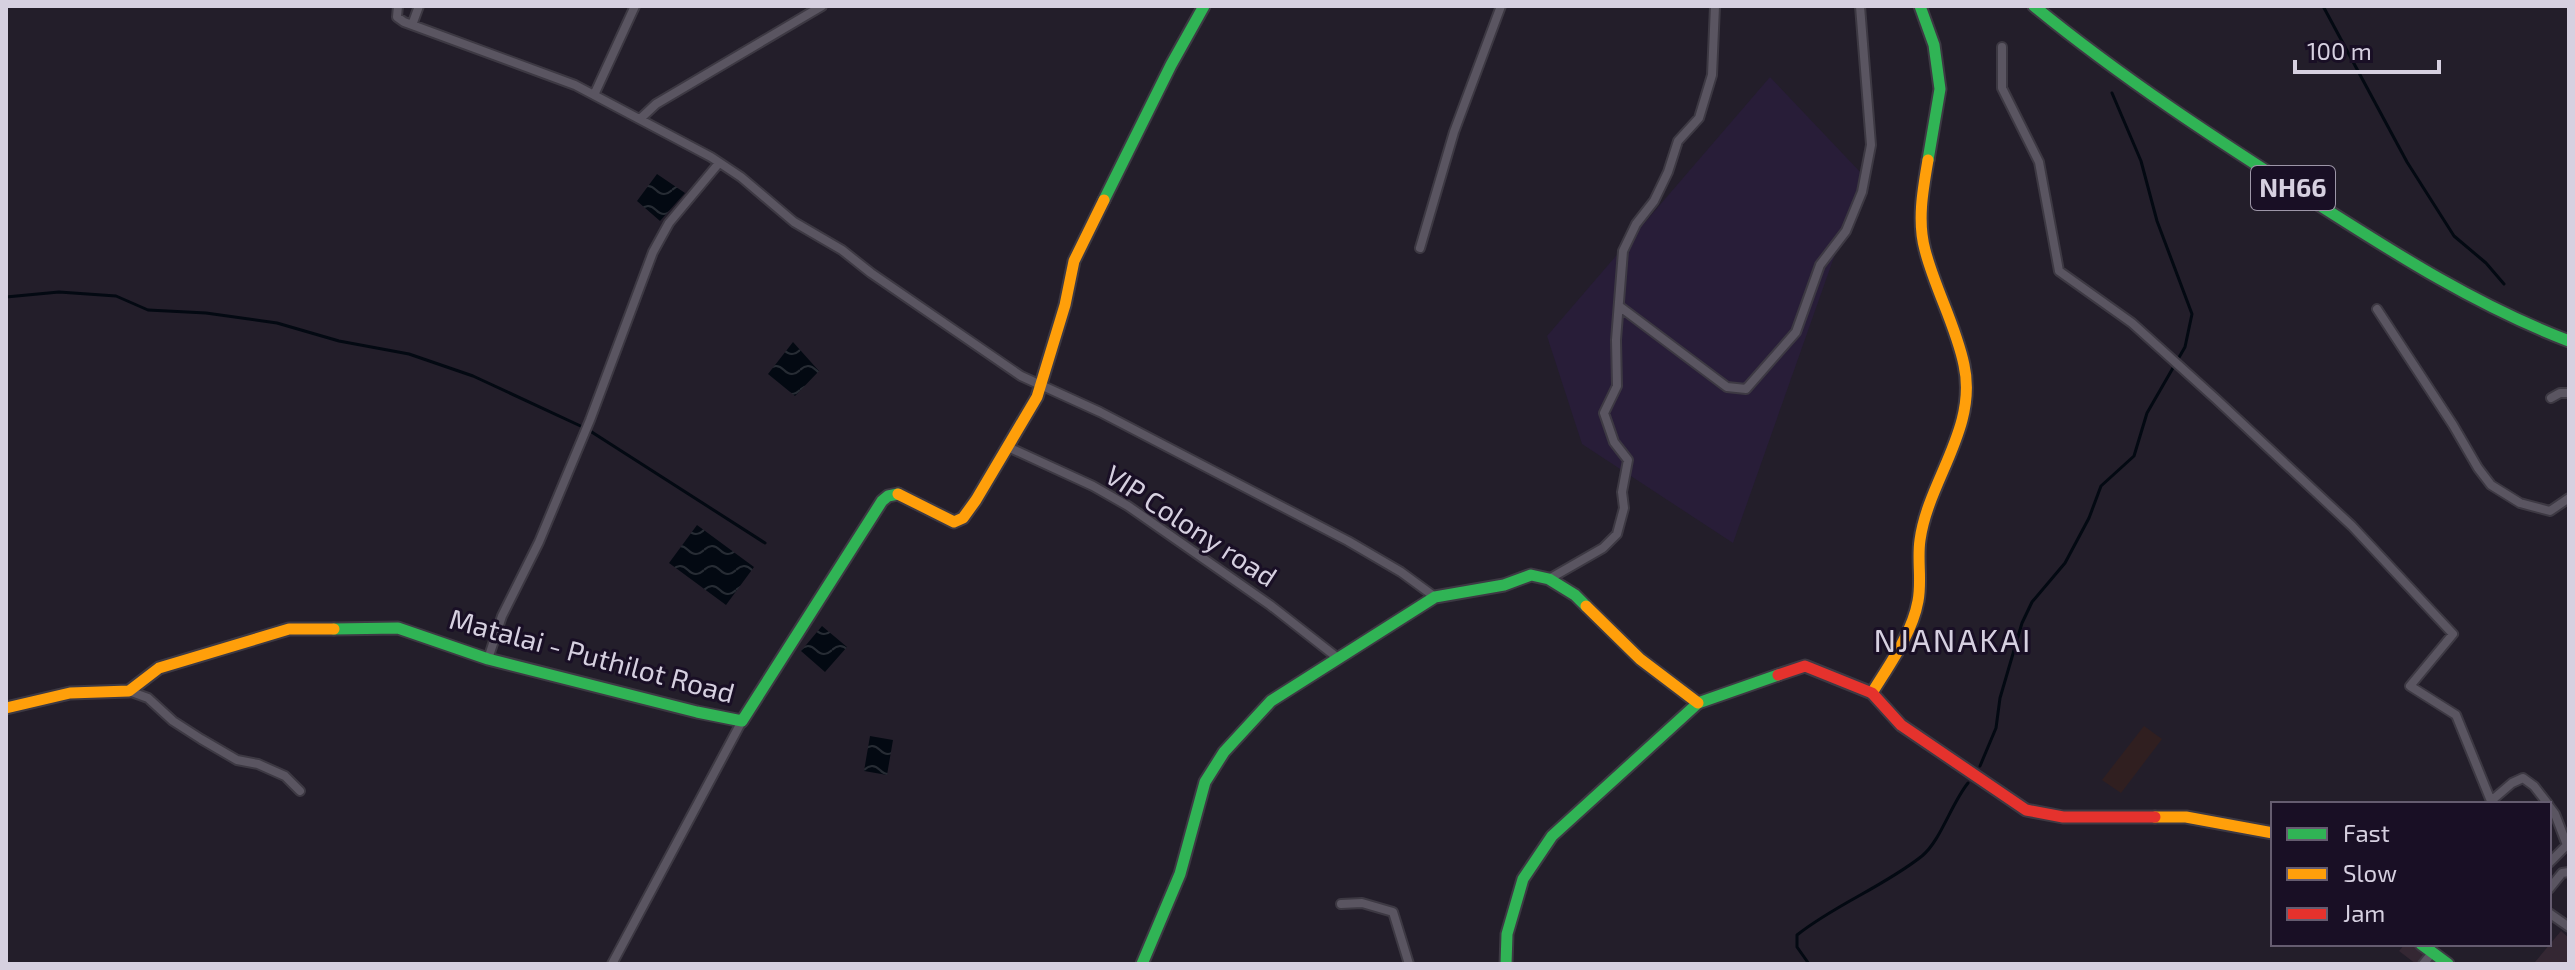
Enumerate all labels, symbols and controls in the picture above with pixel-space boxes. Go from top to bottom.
scale bar [2295,24,2439,74]
text: 100 m [2307,36,2372,65]
road number: NH66 [2251,166,2335,210]
street label: VIP Colony road [1099,457,1284,593]
street label: Matalai - Puthilot Road [446,601,738,709]
district label: NJANAKAI [1873,620,2033,658]
legend [2271,802,2551,946]
text: Fast [2343,818,2390,847]
text: Slow [2343,858,2397,887]
text: Jam [2343,898,2385,927]

